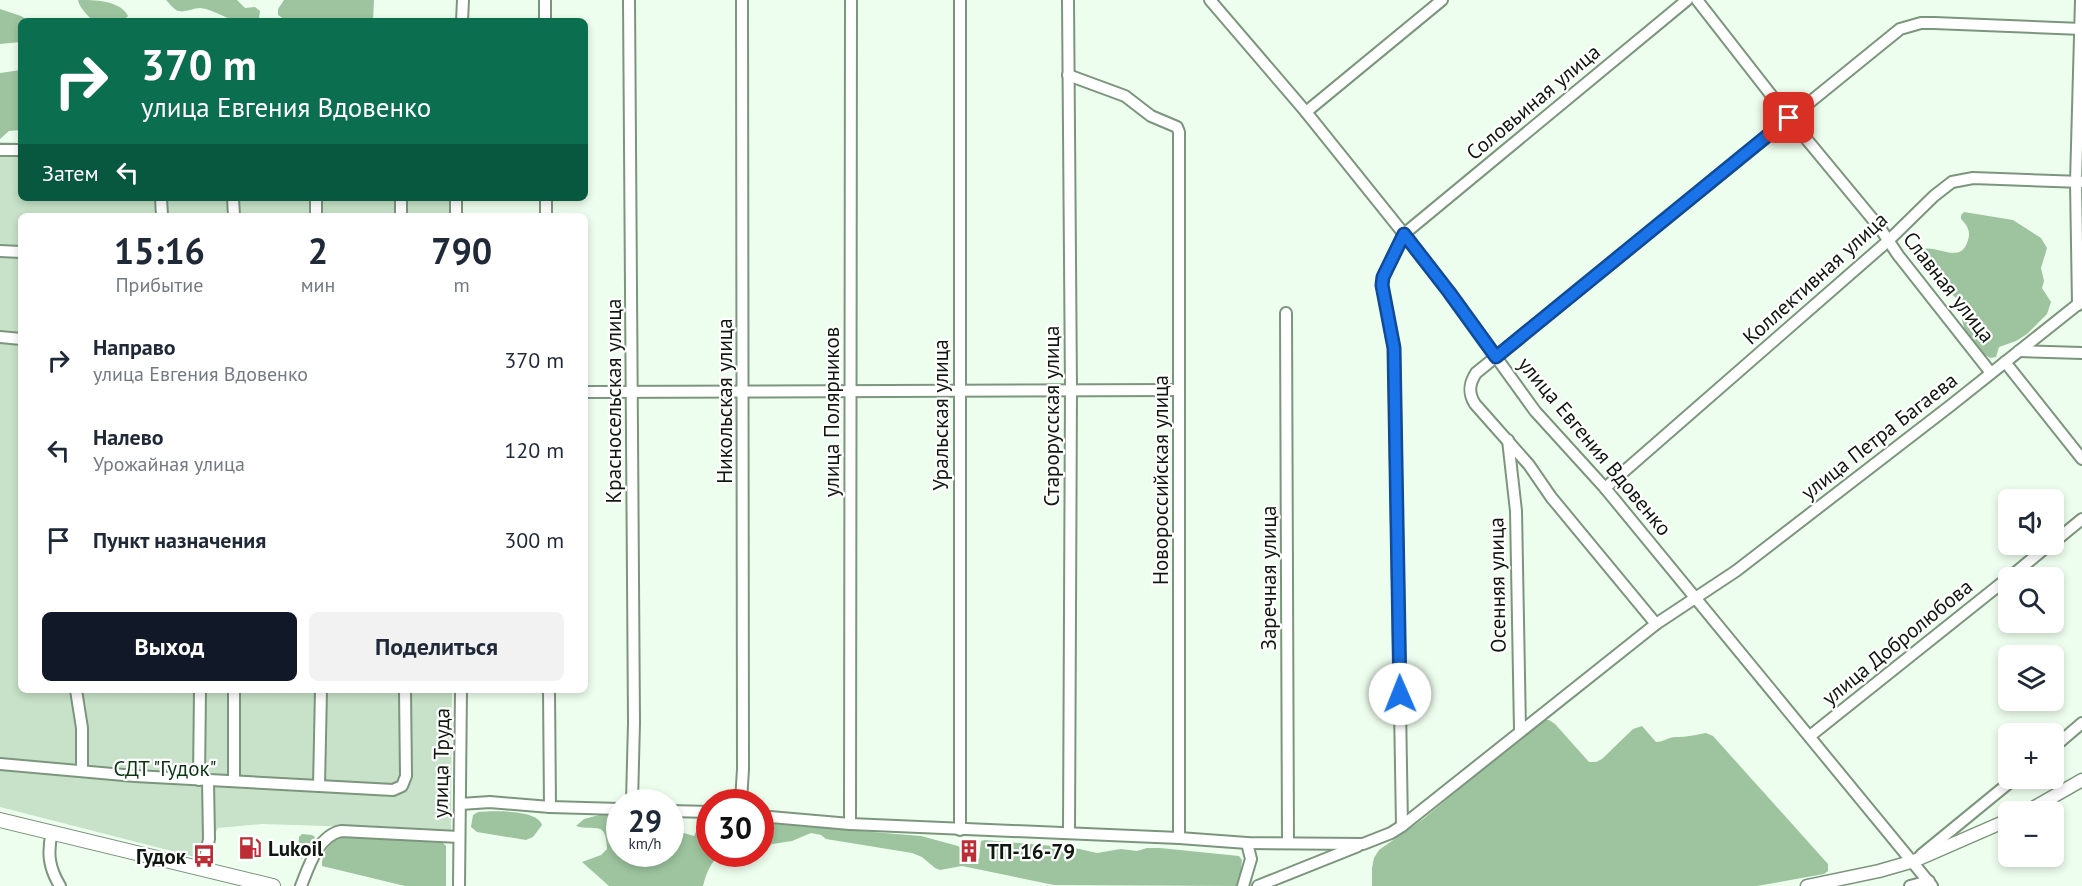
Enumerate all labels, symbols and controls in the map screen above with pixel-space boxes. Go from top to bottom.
text: 370 m [141,37,257,92]
street label: Соловьиная улица [1460,38,1606,166]
icon: right [42,42,120,120]
text: улица Евгения Вдовенко [141,90,431,124]
pin [1763,92,1814,143]
icon: arrive [1772,101,1805,134]
icon: left [111,156,144,189]
text: Затем [42,159,99,187]
street label: Коллективная улица [1737,206,1893,350]
street label: Славная улица [1897,226,2001,348]
text: 15:16 [114,227,205,274]
text: 2 [308,227,328,274]
text: 790 [431,227,492,274]
text: Прибытие [115,272,203,298]
text: мин [301,272,335,298]
text: m [454,272,470,298]
street label: Красносельская улица [600,299,627,503]
street label: Никольская улица [711,318,738,484]
street label: Старорусская улица [1038,326,1065,506]
street label: улица Полярников [818,327,845,497]
text: Направо [93,333,176,361]
street label: Уральская улица [927,339,954,491]
icon: right [42,344,75,377]
text: 370 m [504,346,564,374]
street label: улица Евгения Вдовенко [1512,351,1678,541]
text: улица Евгения Вдовенко [93,361,308,387]
street label: улица Петра Багаева [1795,367,1963,505]
street label: Новороссийская улица [1147,375,1174,585]
text: Налево [93,423,164,451]
icon: left [42,434,75,467]
text: 120 m [504,436,564,464]
text: Урожайная улица [93,451,245,477]
map controls [1998,489,2064,867]
button: sound [1998,489,2064,555]
street label: Заречная улица [1255,506,1282,650]
street label: Осенняя улица [1482,517,1512,653]
icon: arrive [42,524,75,557]
text: Пункт назначения [93,526,266,554]
text: 300 m [504,526,564,554]
button: search [1998,567,2064,633]
street label: улица Добролюбова [1816,573,1978,711]
button: Выход [42,612,297,681]
button: Поделиться [309,612,564,681]
button: layers [1998,645,2064,711]
position arrow [1368,662,1432,726]
street label: улица Труда [427,708,455,818]
button: + [1998,723,2064,789]
park label: СДТ "Гудок" [114,755,216,782]
speed limit sign: 30 [696,789,774,867]
text: 29 [628,801,662,840]
button: − [1998,801,2064,867]
text: km/h [629,834,661,853]
fuel station icon: Lukoil [237,835,263,861]
place label: Lukoil [268,835,324,862]
building icon: ТП-16-79 [956,838,982,864]
place label: ТП-16-79 [987,838,1075,865]
place label: Гудок [136,843,187,870]
bus stop icon: Гудок [191,843,217,869]

